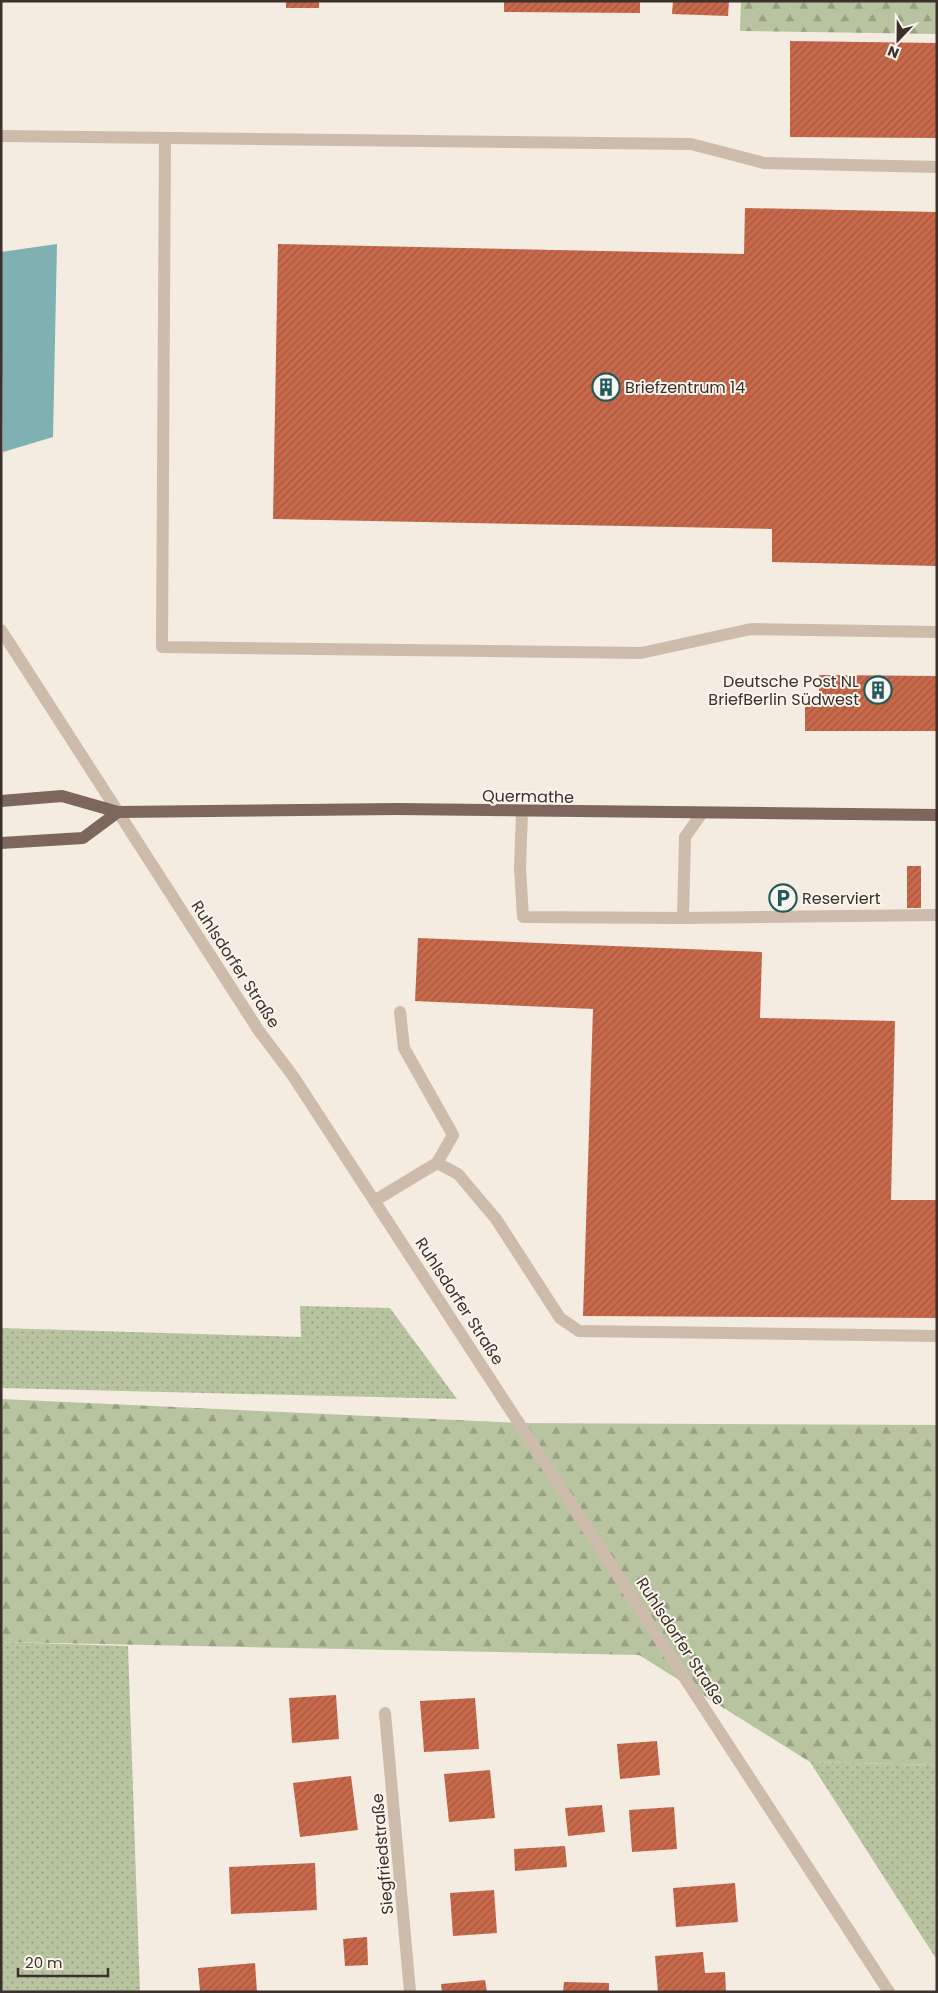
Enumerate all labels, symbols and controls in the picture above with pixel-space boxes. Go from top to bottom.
north arrow [873,15,923,65]
text: N [885,41,902,63]
building icon: Briefzentrum 14 [591,372,621,402]
place label: Briefzentrum 14 [625,376,745,399]
place label: Deutsche Post NL BriefBerlin Südwest [708,670,859,711]
building icon: Deutsche Post NL BriefBerlin Südwest [863,675,893,705]
street label: Quermathe [482,784,574,809]
parking icon: Reserviert [768,883,798,913]
place label: Reserviert [802,887,881,910]
street label: Ruhlsdorfer Straße [186,896,286,1033]
street label: Ruhlsdorfer Straße [410,1233,510,1370]
street label: Ruhlsdorfer Straße [631,1573,731,1710]
street label: Siegfriedstraße [366,1792,399,1916]
scale bar [18,1946,108,1978]
text: 20 m [25,1952,63,1973]

